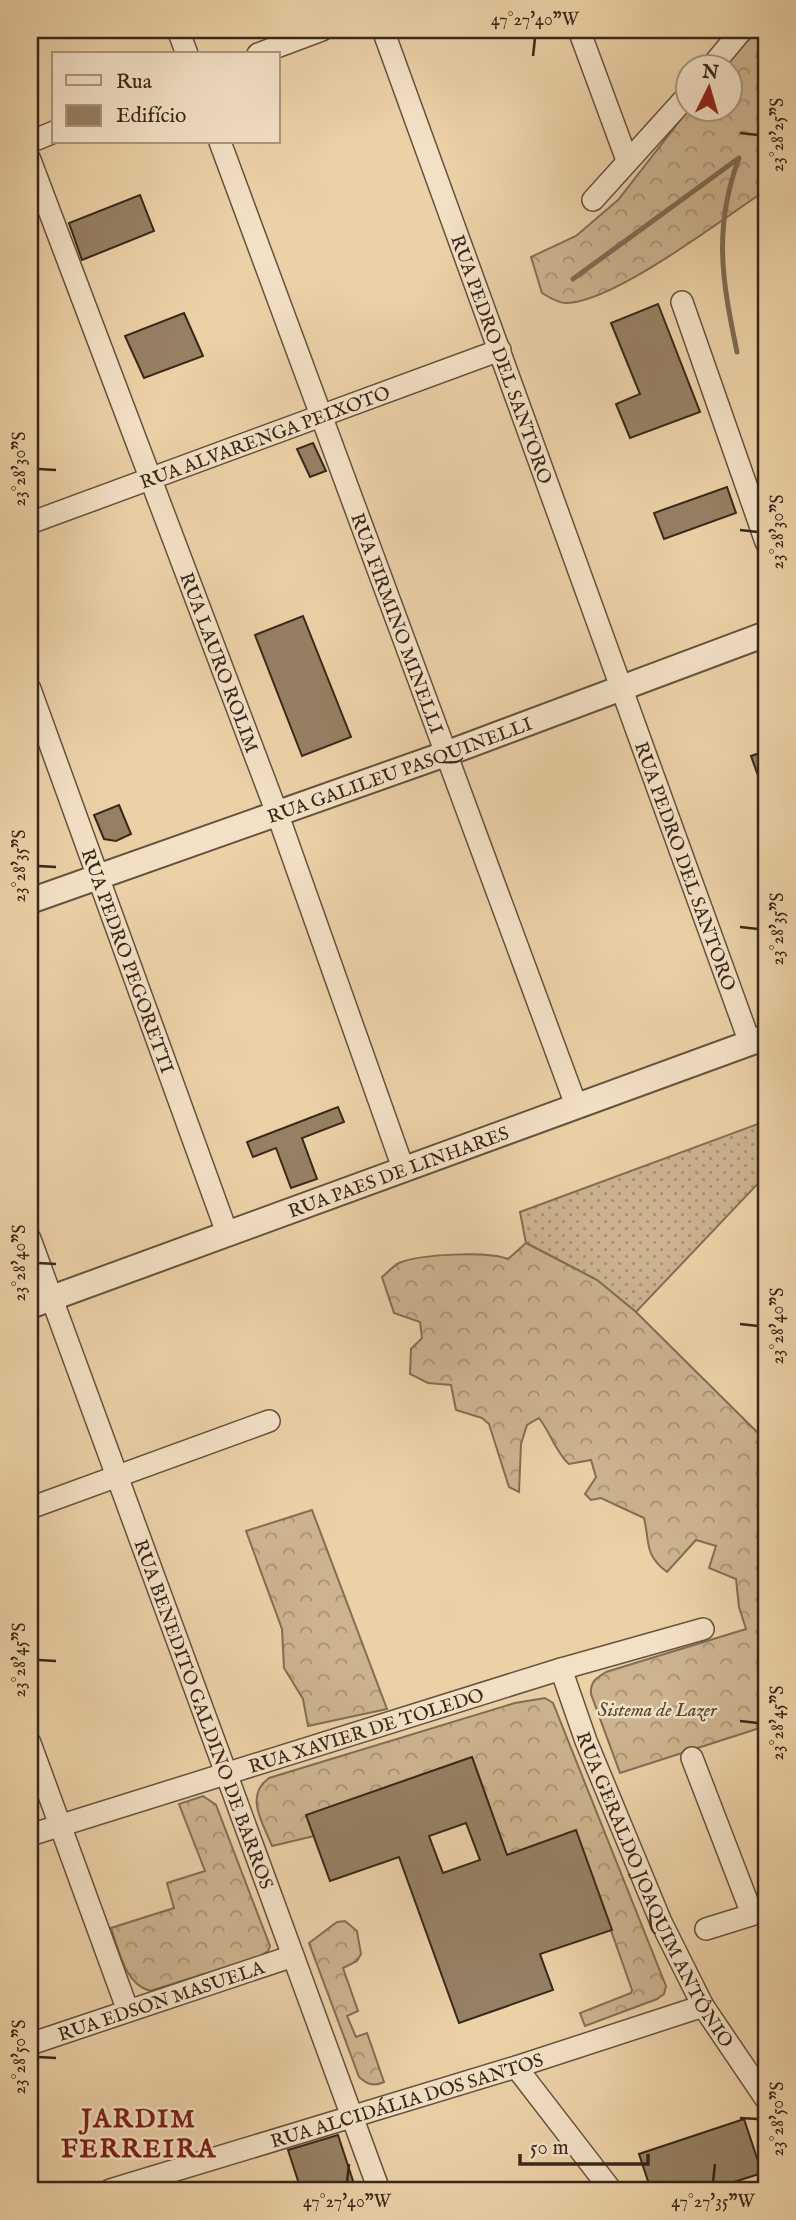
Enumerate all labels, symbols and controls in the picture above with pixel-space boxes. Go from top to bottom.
text: 47°27'40"W [491,9,580,32]
legend [52,52,280,144]
north arrow [674,52,744,122]
text: N [700,60,720,86]
text: Rua [116,69,153,96]
text: 23°28'25"S [767,98,790,172]
text: Edifício [116,103,186,130]
street label: RUA PEDRO DEL SANTORO [444,232,557,488]
street label: RUA ALVARENGA PEIXOTO [137,381,394,495]
text: 23°28'30"S [9,431,32,507]
text: 23°28'30"S [767,494,790,570]
street label: RUA FIRMINO MINELLI [344,510,448,738]
street label: RUA LAURO ROLIM [173,569,263,757]
street label: RUA GALILEU PASQUINELLI [264,713,536,830]
street label: RUA PEDRO DEL SANTORO [628,739,740,995]
text: 23°28'35"S [9,830,32,902]
street label: RUA PEDRO PEGORETTI [75,846,178,1077]
text: 23°28'35"S [767,893,790,965]
street label: RUA PAES DE LINHARES [285,1122,513,1225]
text: 23°28'40"S [9,1224,32,1302]
text: 23°28'40"S [767,1287,790,1365]
street label: RUA BENEDITO GALDINO DE BARROS [127,1537,278,1893]
text: 23°28'45"S [9,1623,32,1697]
street label: RUA XAVIER DE TOLEDO [246,1684,487,1780]
text: 23°28'45"S [767,1686,790,1760]
park label: Sistema de Lazer [598,1699,718,1723]
street label: RUA GERALDO JOAQUIM ANTÔNIO [570,1729,738,2053]
street label: RUA EDSON MASUELA [55,1956,269,2048]
text: 23°28'50"S [9,2020,32,2094]
street label: RUA ALCIDÁLIA DOS SANTOS [268,2049,547,2155]
text: 23°28'50"S [767,2082,790,2156]
district label: JARDIM FERREIRA [61,2103,217,2166]
scale bar [520,2122,647,2166]
text: 50 m [530,2135,569,2162]
text: 47°27'40"W [303,2191,392,2214]
text: 47°27'35"W [671,2191,756,2214]

